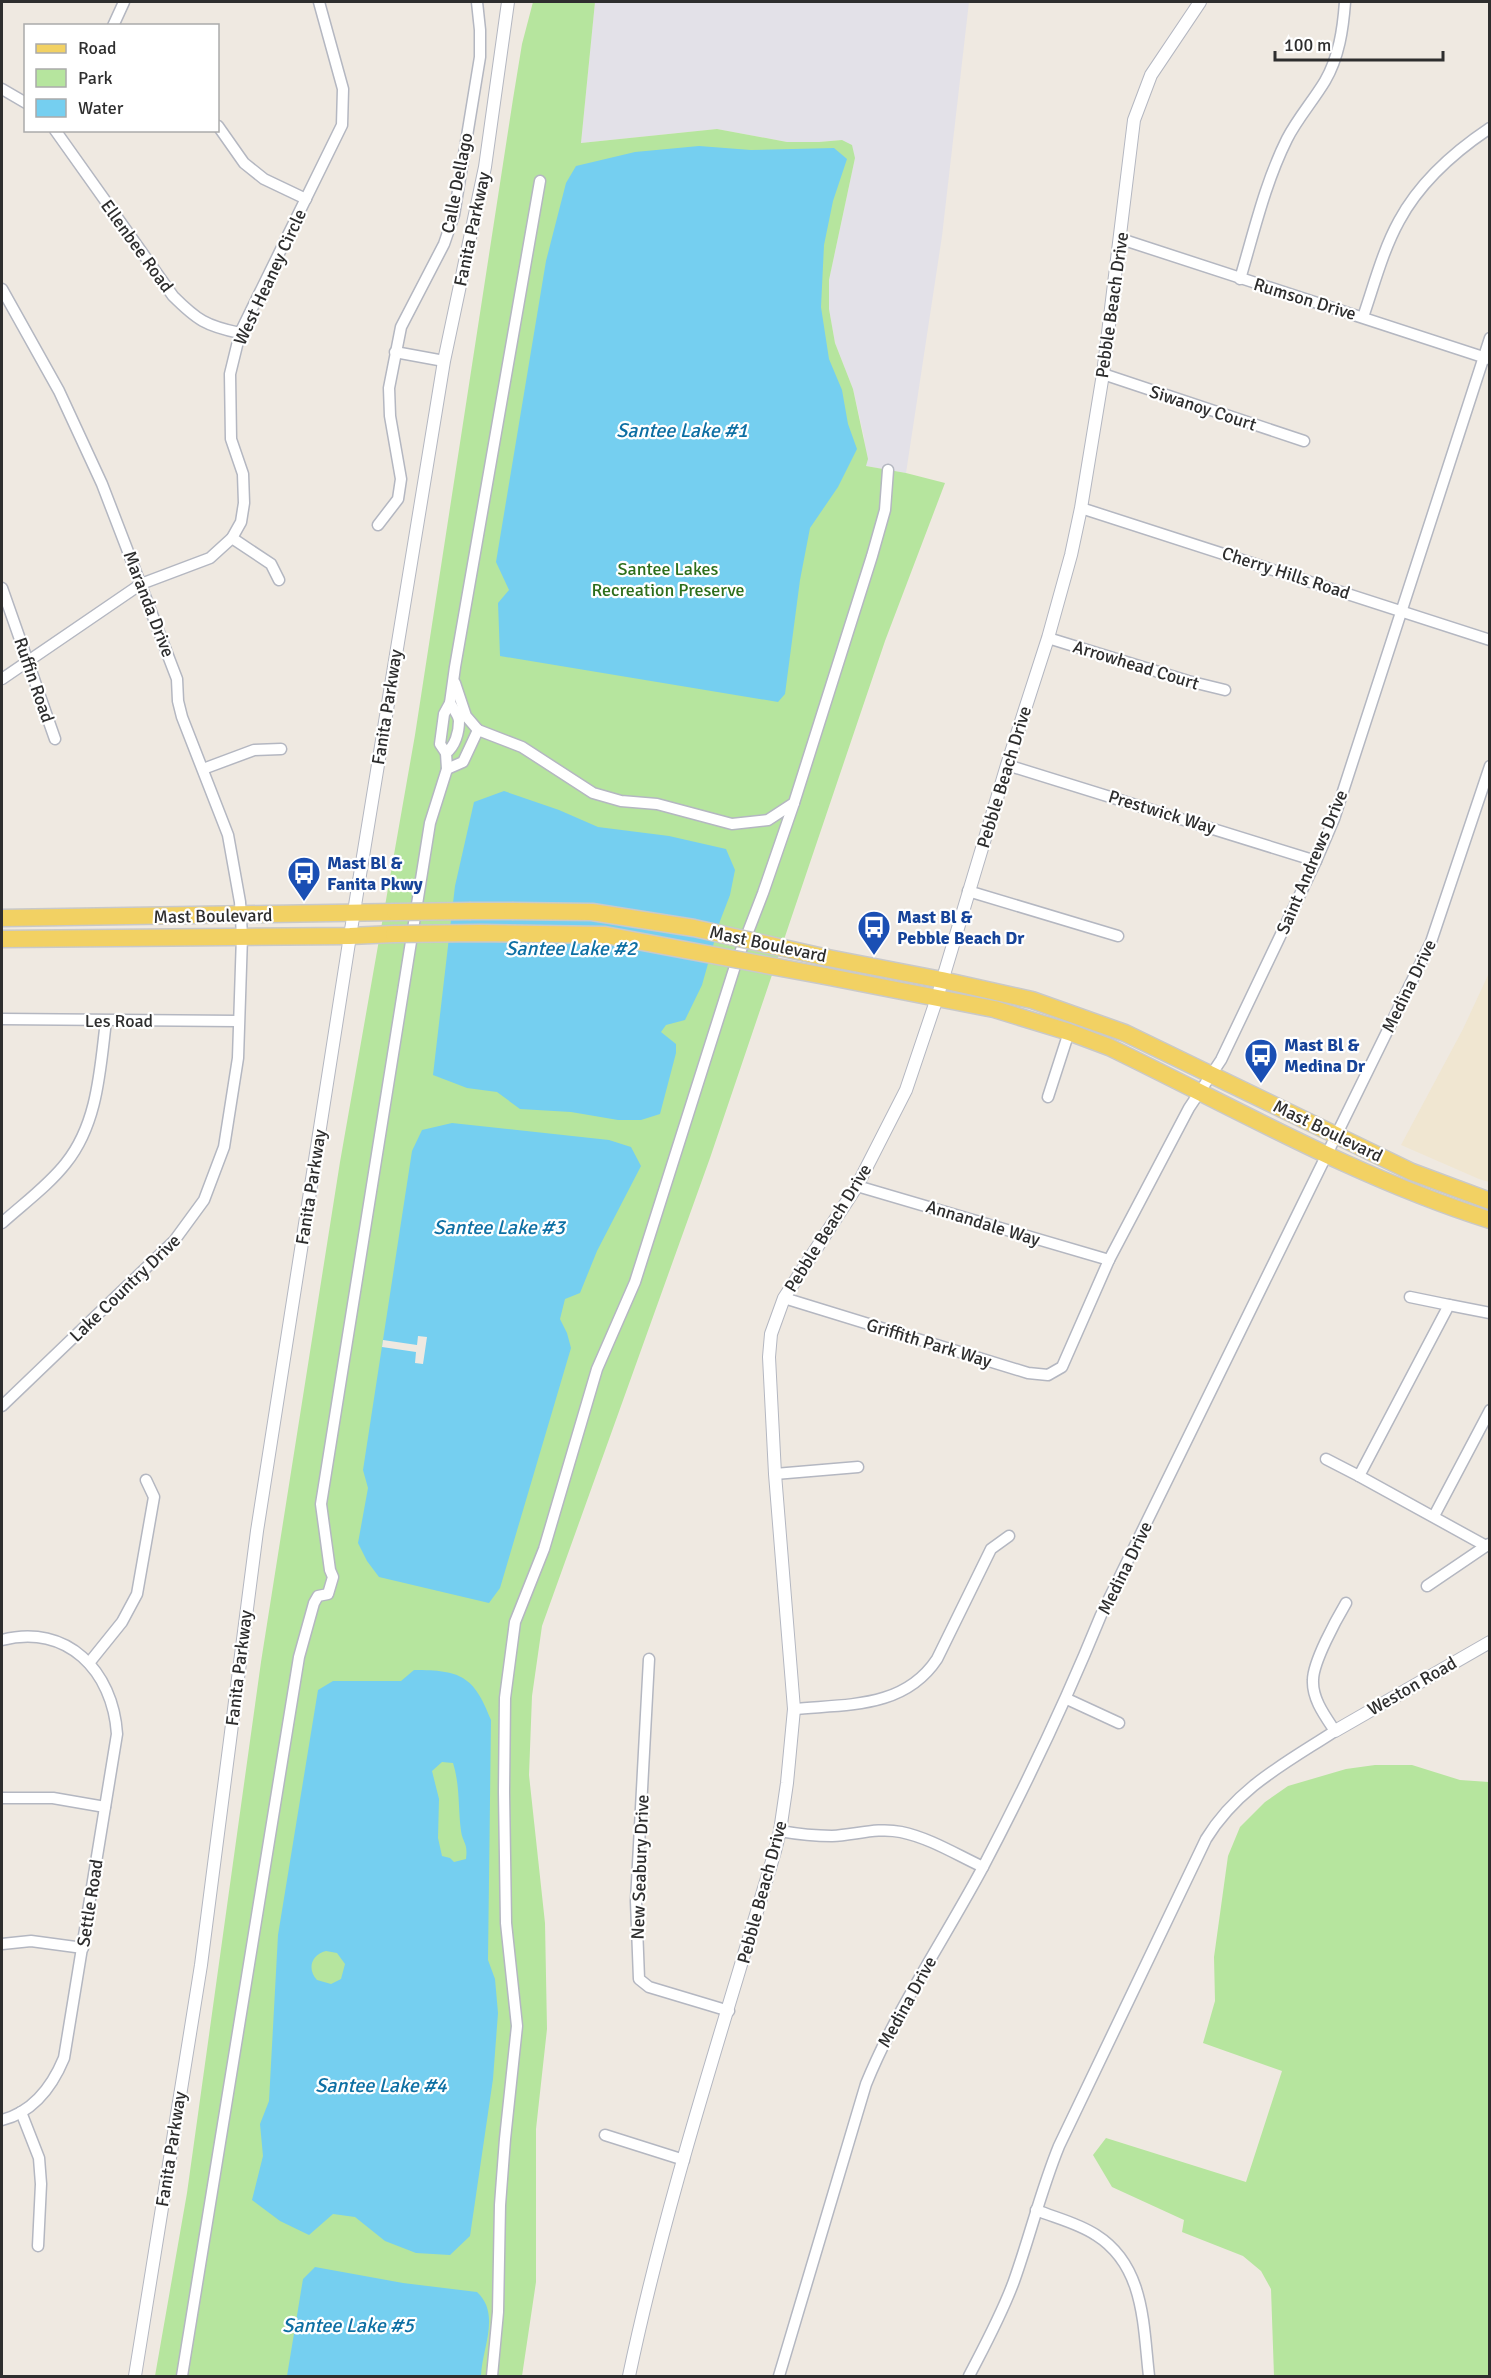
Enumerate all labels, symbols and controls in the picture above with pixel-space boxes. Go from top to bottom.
legend [24,24,219,132]
scale bar [1275,24,1443,62]
text: 100 m [1284,34,1331,56]
text: Road [78,37,117,59]
text: Park [78,67,113,89]
text: Water [78,97,124,119]
street label: Calle Dellago [436,131,478,235]
street label: Fanita Parkway [449,169,495,288]
street label: Ellenbee Road [96,195,178,297]
street label: West Heaney Circle [229,205,311,349]
street label: Pebble Beach Drive [1091,231,1133,379]
street label: Rumson Drive [1251,273,1359,325]
street label: Siwanoy Court [1147,380,1259,436]
water label: Santee Lake #1 [616,418,748,443]
street label: Cherry Hills Road [1219,542,1353,604]
street label: Maranda Drive [119,548,179,660]
park label: Santee Lakes Recreation Preserve [592,558,744,601]
street label: Ruffin Road [9,635,59,725]
street label: Arrowhead Court [1070,635,1202,695]
street label: Fanita Parkway [367,647,407,766]
street label: Pebble Beach Drive [972,703,1036,851]
street label: Prestwick Way [1106,785,1219,839]
street label: Saint Andrews Drive [1272,787,1352,937]
place label: Mast Bl & Fanita Pkwy [327,852,423,895]
bus stop icon: Mast Bl & Fanita Pkwy [286,855,322,902]
street label: Mast Boulevard [153,904,273,928]
place label: Mast Bl & Pebble Beach Dr [897,906,1025,949]
bus stop icon: Mast Bl & Pebble Beach Dr [856,909,892,956]
street label: Mast Boulevard [707,921,829,967]
water label: Santee Lake #2 [505,936,638,961]
street label: Medina Drive [1377,936,1441,1036]
street label: Les Road [85,1010,153,1032]
place label: Mast Bl & Medina Dr [1284,1034,1366,1077]
bus stop icon: Mast Bl & Medina Dr [1243,1037,1279,1084]
street label: Mast Boulevard [1270,1095,1386,1167]
street label: Fanita Parkway [291,1127,331,1246]
street label: Pebble Beach Drive [780,1160,876,1296]
street label: Annandale Way [923,1195,1043,1251]
water label: Santee Lake #3 [433,1215,567,1240]
street label: Lake Country Drive [65,1229,185,1347]
street label: Griffith Park Way [864,1314,995,1373]
street label: Medina Drive [1093,1518,1157,1618]
street label: Fanita Parkway [221,1608,257,1727]
street label: Weston Road [1364,1652,1460,1720]
street label: New Seabury Drive [626,1794,654,1940]
street label: Pebble Beach Drive [732,1818,792,1966]
street label: Settle Road [72,1858,108,1948]
street label: Medina Drive [873,1952,941,2052]
water label: Santee Lake #4 [315,2073,448,2098]
street label: Fanita Parkway [151,2089,191,2208]
water label: Santee Lake #5 [282,2313,416,2338]

